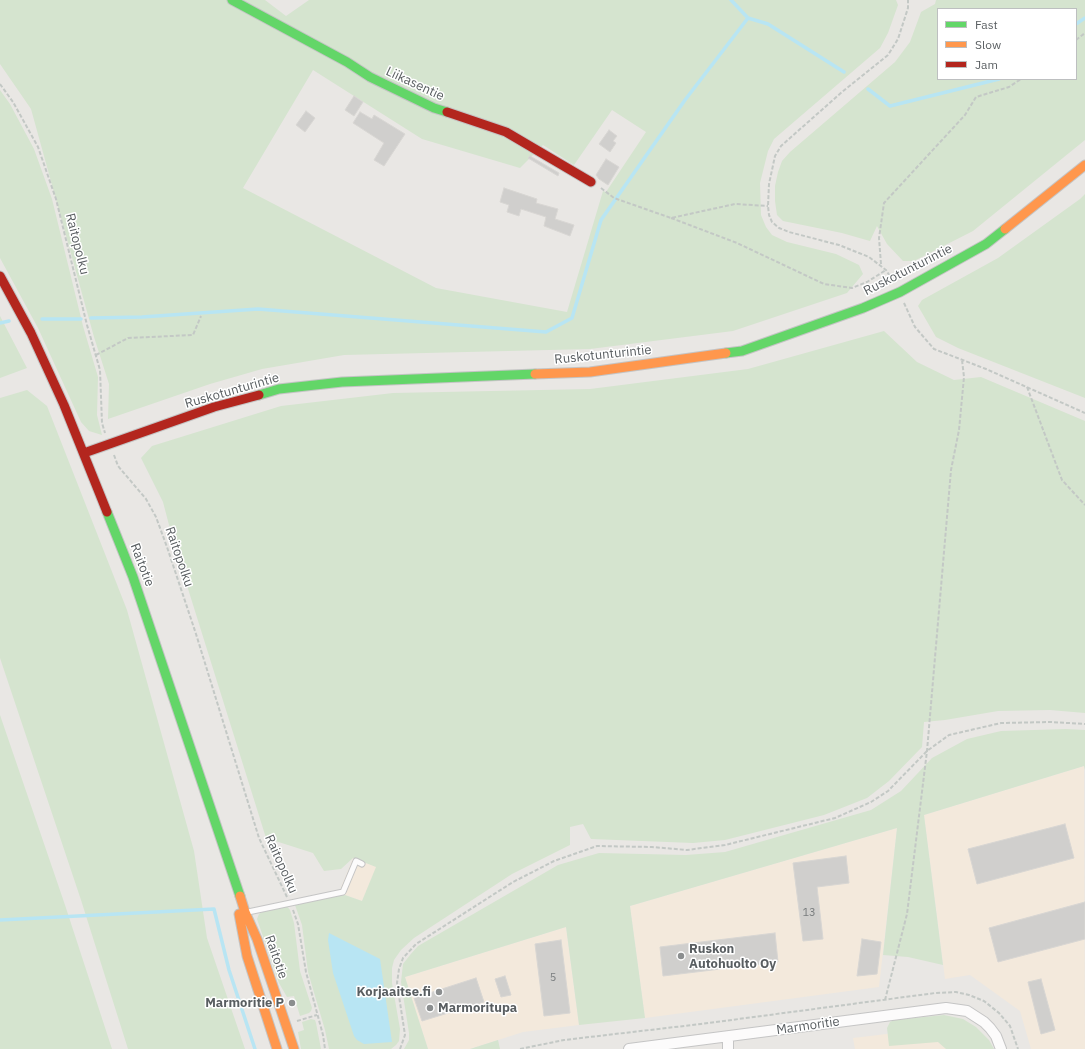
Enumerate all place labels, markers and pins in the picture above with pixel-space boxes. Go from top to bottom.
place label: Ruskon Autohuolto Oy [689,941,776,972]
marker: Ruskon Autohuolto Oy [676,951,686,961]
place label: Korjaaitse.fi [357,984,431,1000]
marker: Korjaaitse.fi [434,987,444,997]
place label: Marmoritie P [205,995,284,1011]
marker: Marmoritie P [287,998,297,1008]
place label: Marmoritupa [438,1000,517,1016]
marker: Marmoritupa [425,1003,435,1013]

